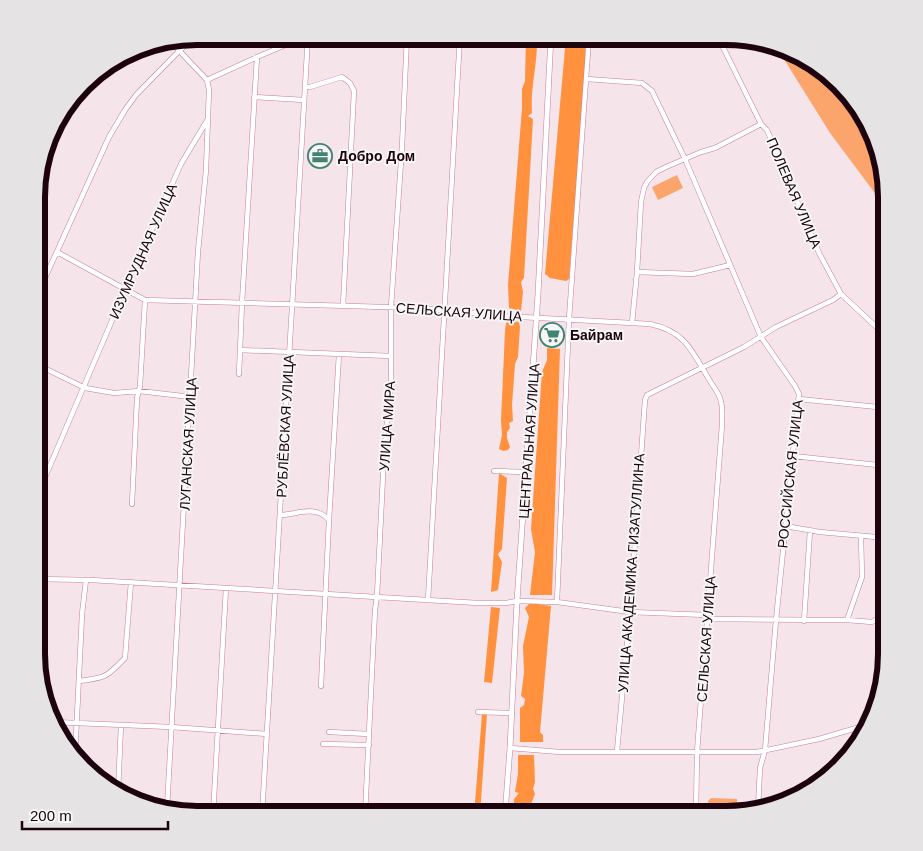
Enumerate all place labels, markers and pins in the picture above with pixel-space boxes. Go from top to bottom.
office icon: Добро Дом [307,143,333,169]
place label: Добро Дом [338,148,415,164]
supermarket icon: Байрам [539,322,565,348]
place label: Байрам [570,327,623,343]

